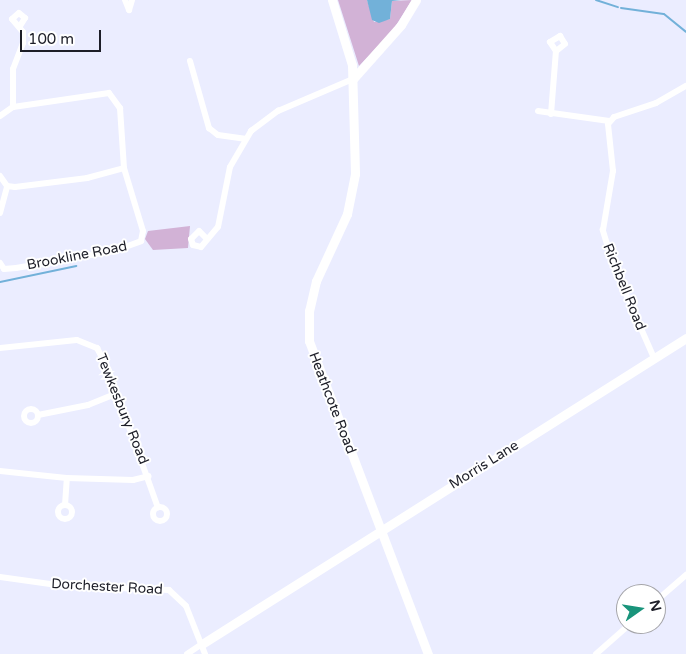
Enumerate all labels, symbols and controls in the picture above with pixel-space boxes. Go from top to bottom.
scale bar [22,20,104,52]
text: 100 m [28,30,74,48]
street label: Brookline Road [26,238,128,274]
street label: Richbell Road [599,241,649,333]
street label: Heathcote Road [305,350,359,456]
street label: Tewkesbury Road [92,351,152,467]
street label: Morris Lane [446,437,522,493]
street label: Dorchester Road [51,576,163,598]
north arrow [616,584,666,634]
text: N [646,598,665,613]

